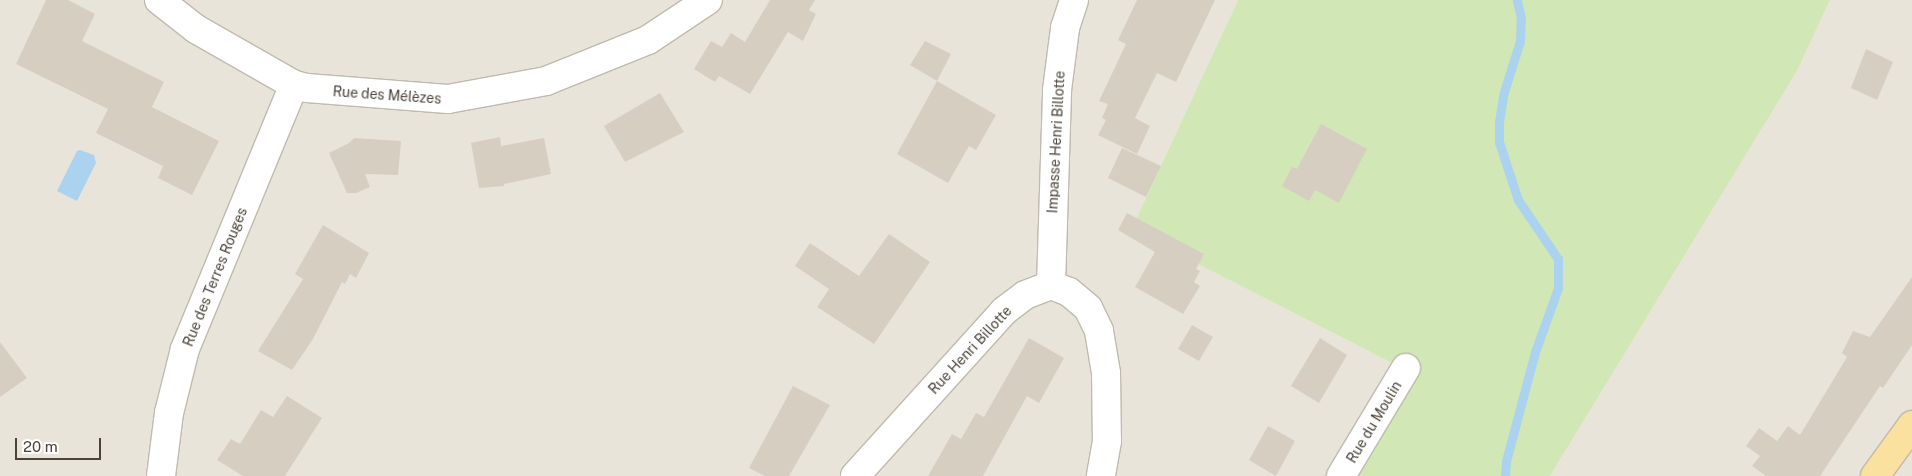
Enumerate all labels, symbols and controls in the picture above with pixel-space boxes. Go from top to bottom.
street label: Impasse Henri Billotte [1044,70,1068,214]
street label: Rue des Mélèzes [332,83,442,107]
street label: Rue des Terres Rouges [179,205,251,349]
street label: Rue Henri Billotte [925,303,1015,397]
street label: Rue du Moulin [1343,378,1405,466]
scale bar [18,428,104,460]
text: 20 m [23,438,58,455]

